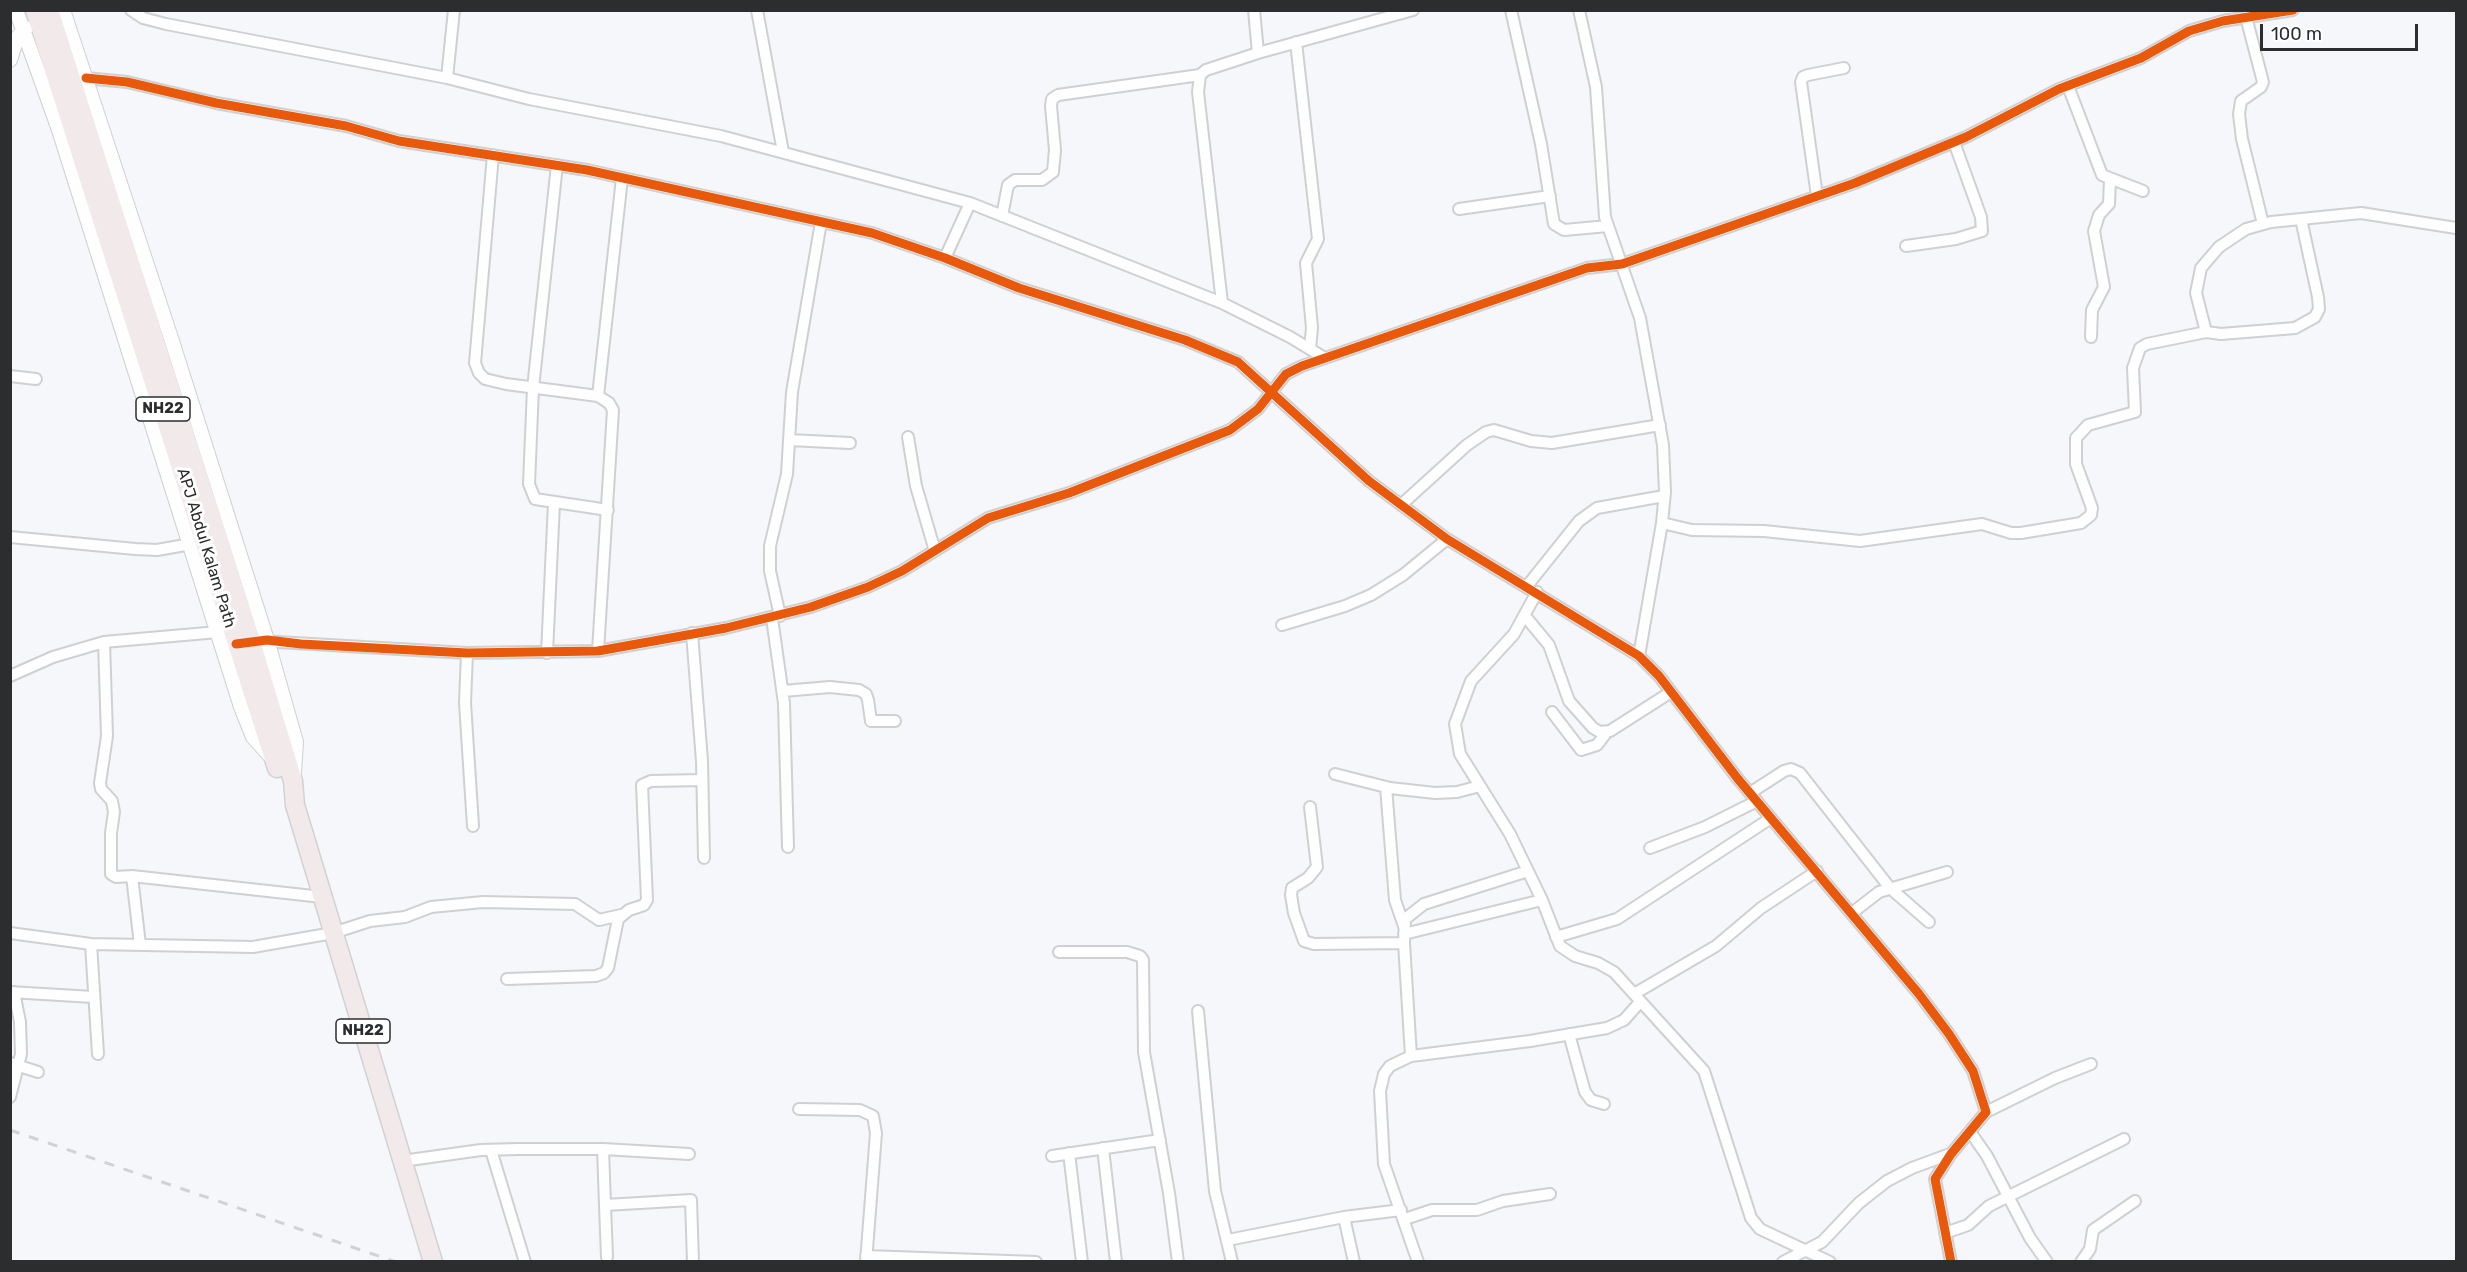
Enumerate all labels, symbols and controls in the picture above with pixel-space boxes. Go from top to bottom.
scale bar [2263,12,2420,50]
text: 100 m [2271,23,2322,45]
road number: NH22 [136,397,190,421]
street label: APJ Abdul Kalam Path [173,466,239,630]
road number: NH22 [336,1019,390,1043]

